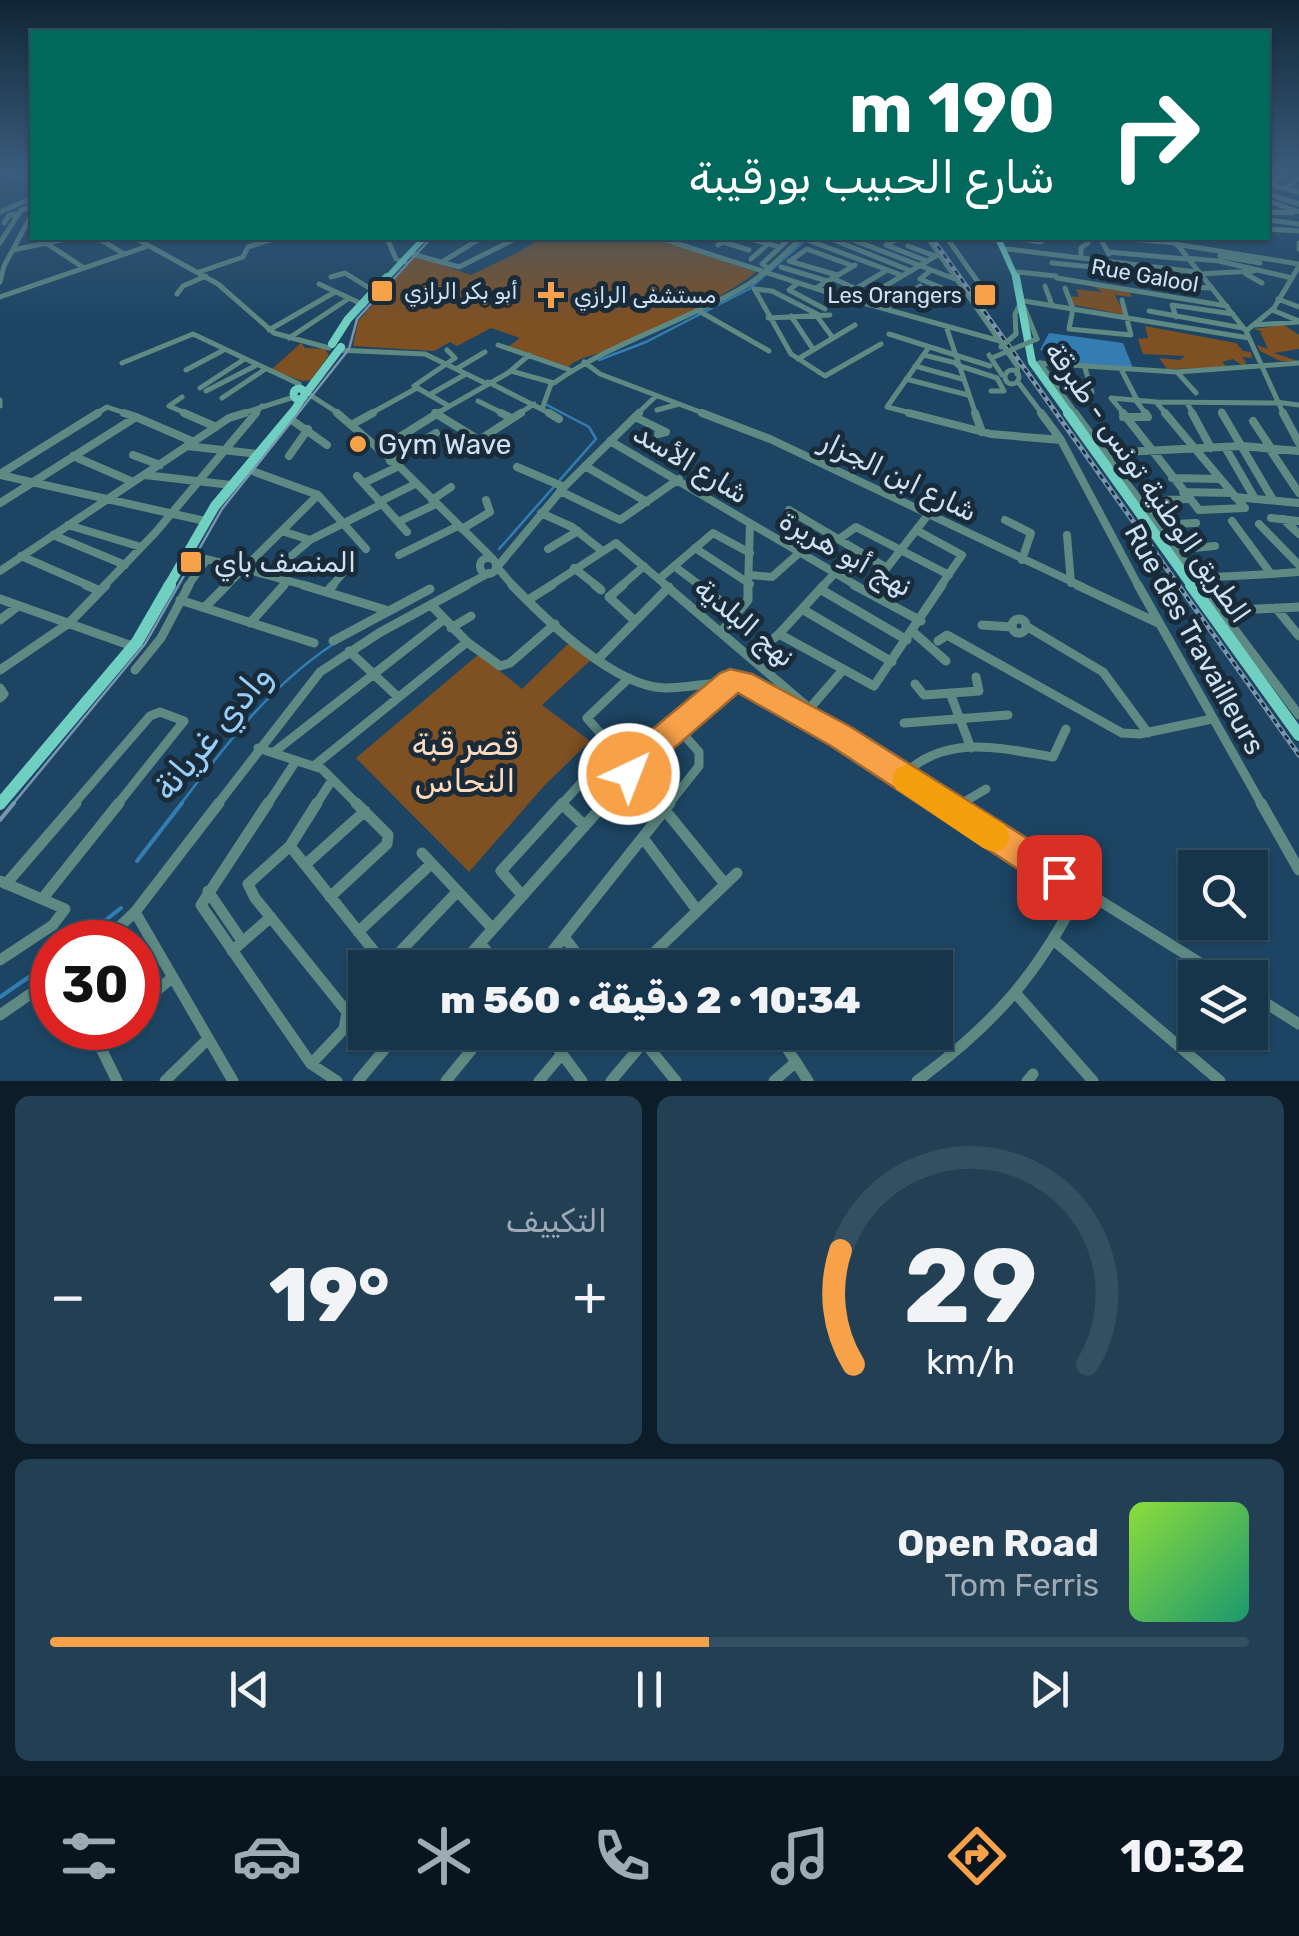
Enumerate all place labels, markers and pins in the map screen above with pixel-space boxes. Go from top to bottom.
marker: أبو بكر الرازي [369,278,395,304]
place label: أبو بكر الرازي [404,278,518,307]
marker: مستشفى الرازي [538,282,564,308]
place label: مستشفى الرازي [574,282,716,311]
place label: Les Orangers [827,282,962,309]
marker: Les Orangers [972,282,998,308]
place label: Gym Wave [378,428,511,461]
marker: Gym Wave [347,433,369,455]
place label: المنصف باي [214,546,356,582]
marker: المنصف باي [178,549,204,575]
pin [1017,835,1102,920]

